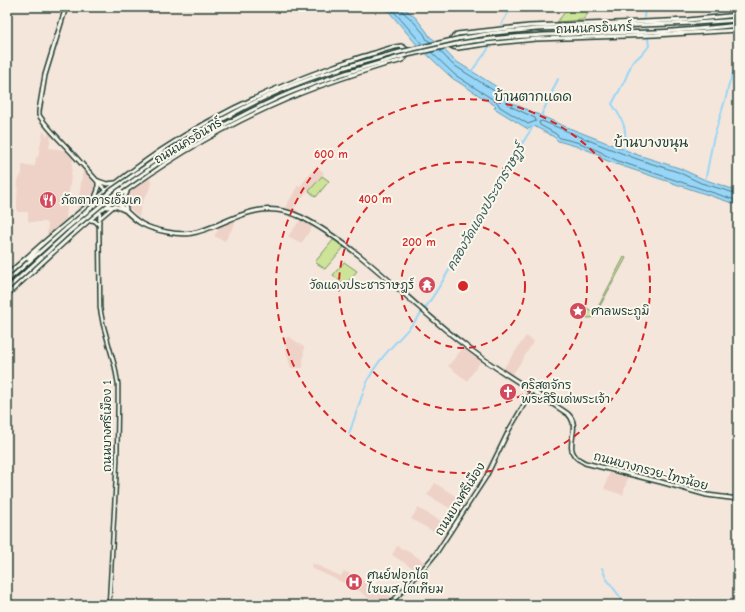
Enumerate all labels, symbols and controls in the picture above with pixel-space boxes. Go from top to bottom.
street label: ถนนนครอินทร์ [556,19,633,36]
district label: บ้านตากแดด [494,88,572,105]
street label: ถนนนครอินทร์ [151,114,225,167]
district label: บ้านบางขนุน [614,134,689,152]
water label: คลองวัดแดงประชาราษฎร์ [442,138,531,274]
text: 600 m [314,147,348,161]
restaurant icon: ภัตตาคารเอ็มเค [38,190,58,210]
place label: ภัตตาคารเอ็มเค [61,192,141,207]
text: 400 m [358,192,392,206]
text: 200 m [402,235,436,249]
temple icon: วัดแดงประชาราษฎร์ [417,275,437,295]
place label: วัดแดงประชาราษฎร์ [310,277,414,293]
centre of rings [456,279,470,293]
place icon: ศาลพระภูมิ [568,301,588,321]
place label: ศาลพระภูมิ [591,304,649,320]
place label: คริสตจักร พระสิริแด่พระเจ้า [521,378,610,406]
street label: ถนนบางศรีเมือง 1 [99,380,114,472]
church icon: คริสตจักร พระสิริแด่พระเจ้า [498,382,518,402]
street label: ถนนบางกรวย-ไทรน้อย [592,448,710,493]
street label: ถนนบางศรีเมือง [431,459,488,538]
place label: ศูนย์ฟอกไต ไซเมส ไตเทียม [366,567,444,596]
hospital icon: ศูนย์ฟอกไต ไซเมส ไตเทียม [344,572,364,592]

